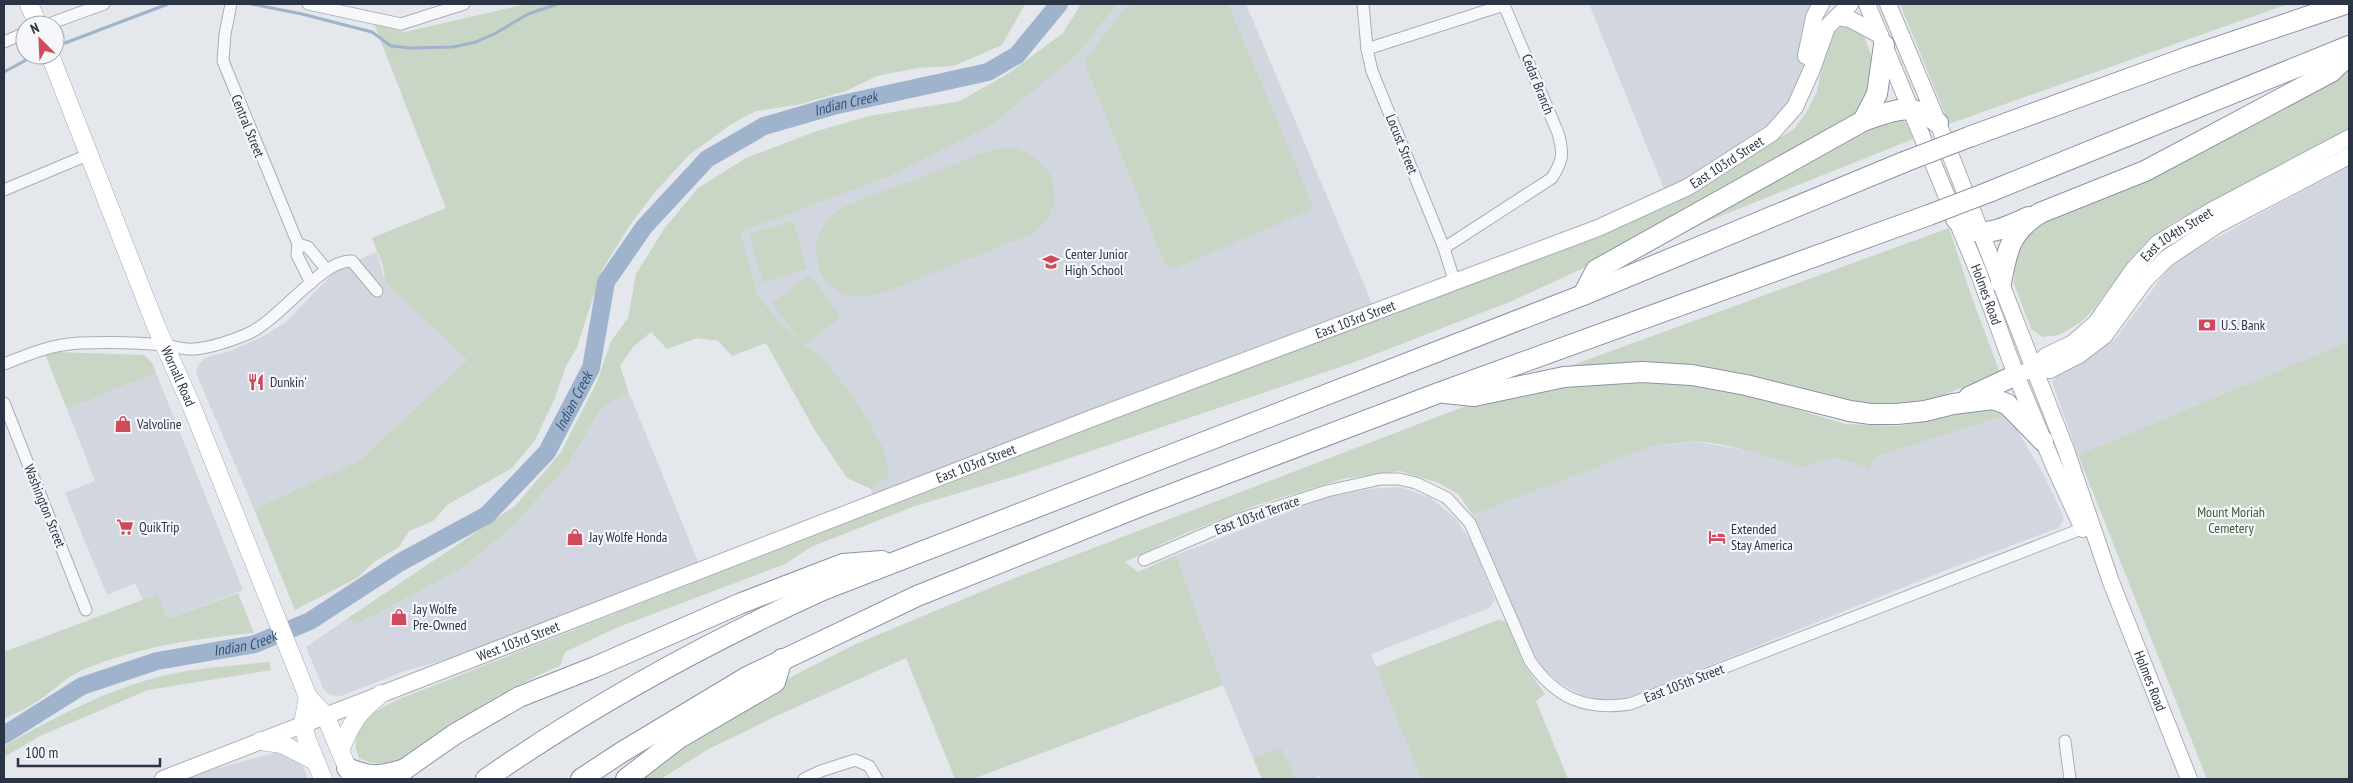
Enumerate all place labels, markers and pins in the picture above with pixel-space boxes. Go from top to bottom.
place label: Center Junior High School [1065,245,1128,279]
school or university icon: Center Junior High School [1041,252,1061,272]
bank icon: U.S. Bank [2197,315,2217,335]
place label: U.S. Bank [2221,316,2266,334]
restaurant icon: Dunkin' [246,372,266,392]
place label: Dunkin' [270,373,307,391]
shop icon: Valvoline [113,414,133,434]
place label: Valvoline [136,415,182,433]
supermarket icon: QuikTrip [115,517,135,537]
place label: QuikTrip [139,518,179,536]
place label: Extended Stay America [1731,520,1793,554]
shop icon: Jay Wolfe Honda [565,527,585,547]
hotel icon: Extended Stay America [1707,527,1727,547]
place label: Jay Wolfe Honda [588,528,667,546]
place label: Jay Wolfe Pre-Owned [412,600,467,634]
shop icon: Jay Wolfe Pre-Owned [389,607,409,627]

